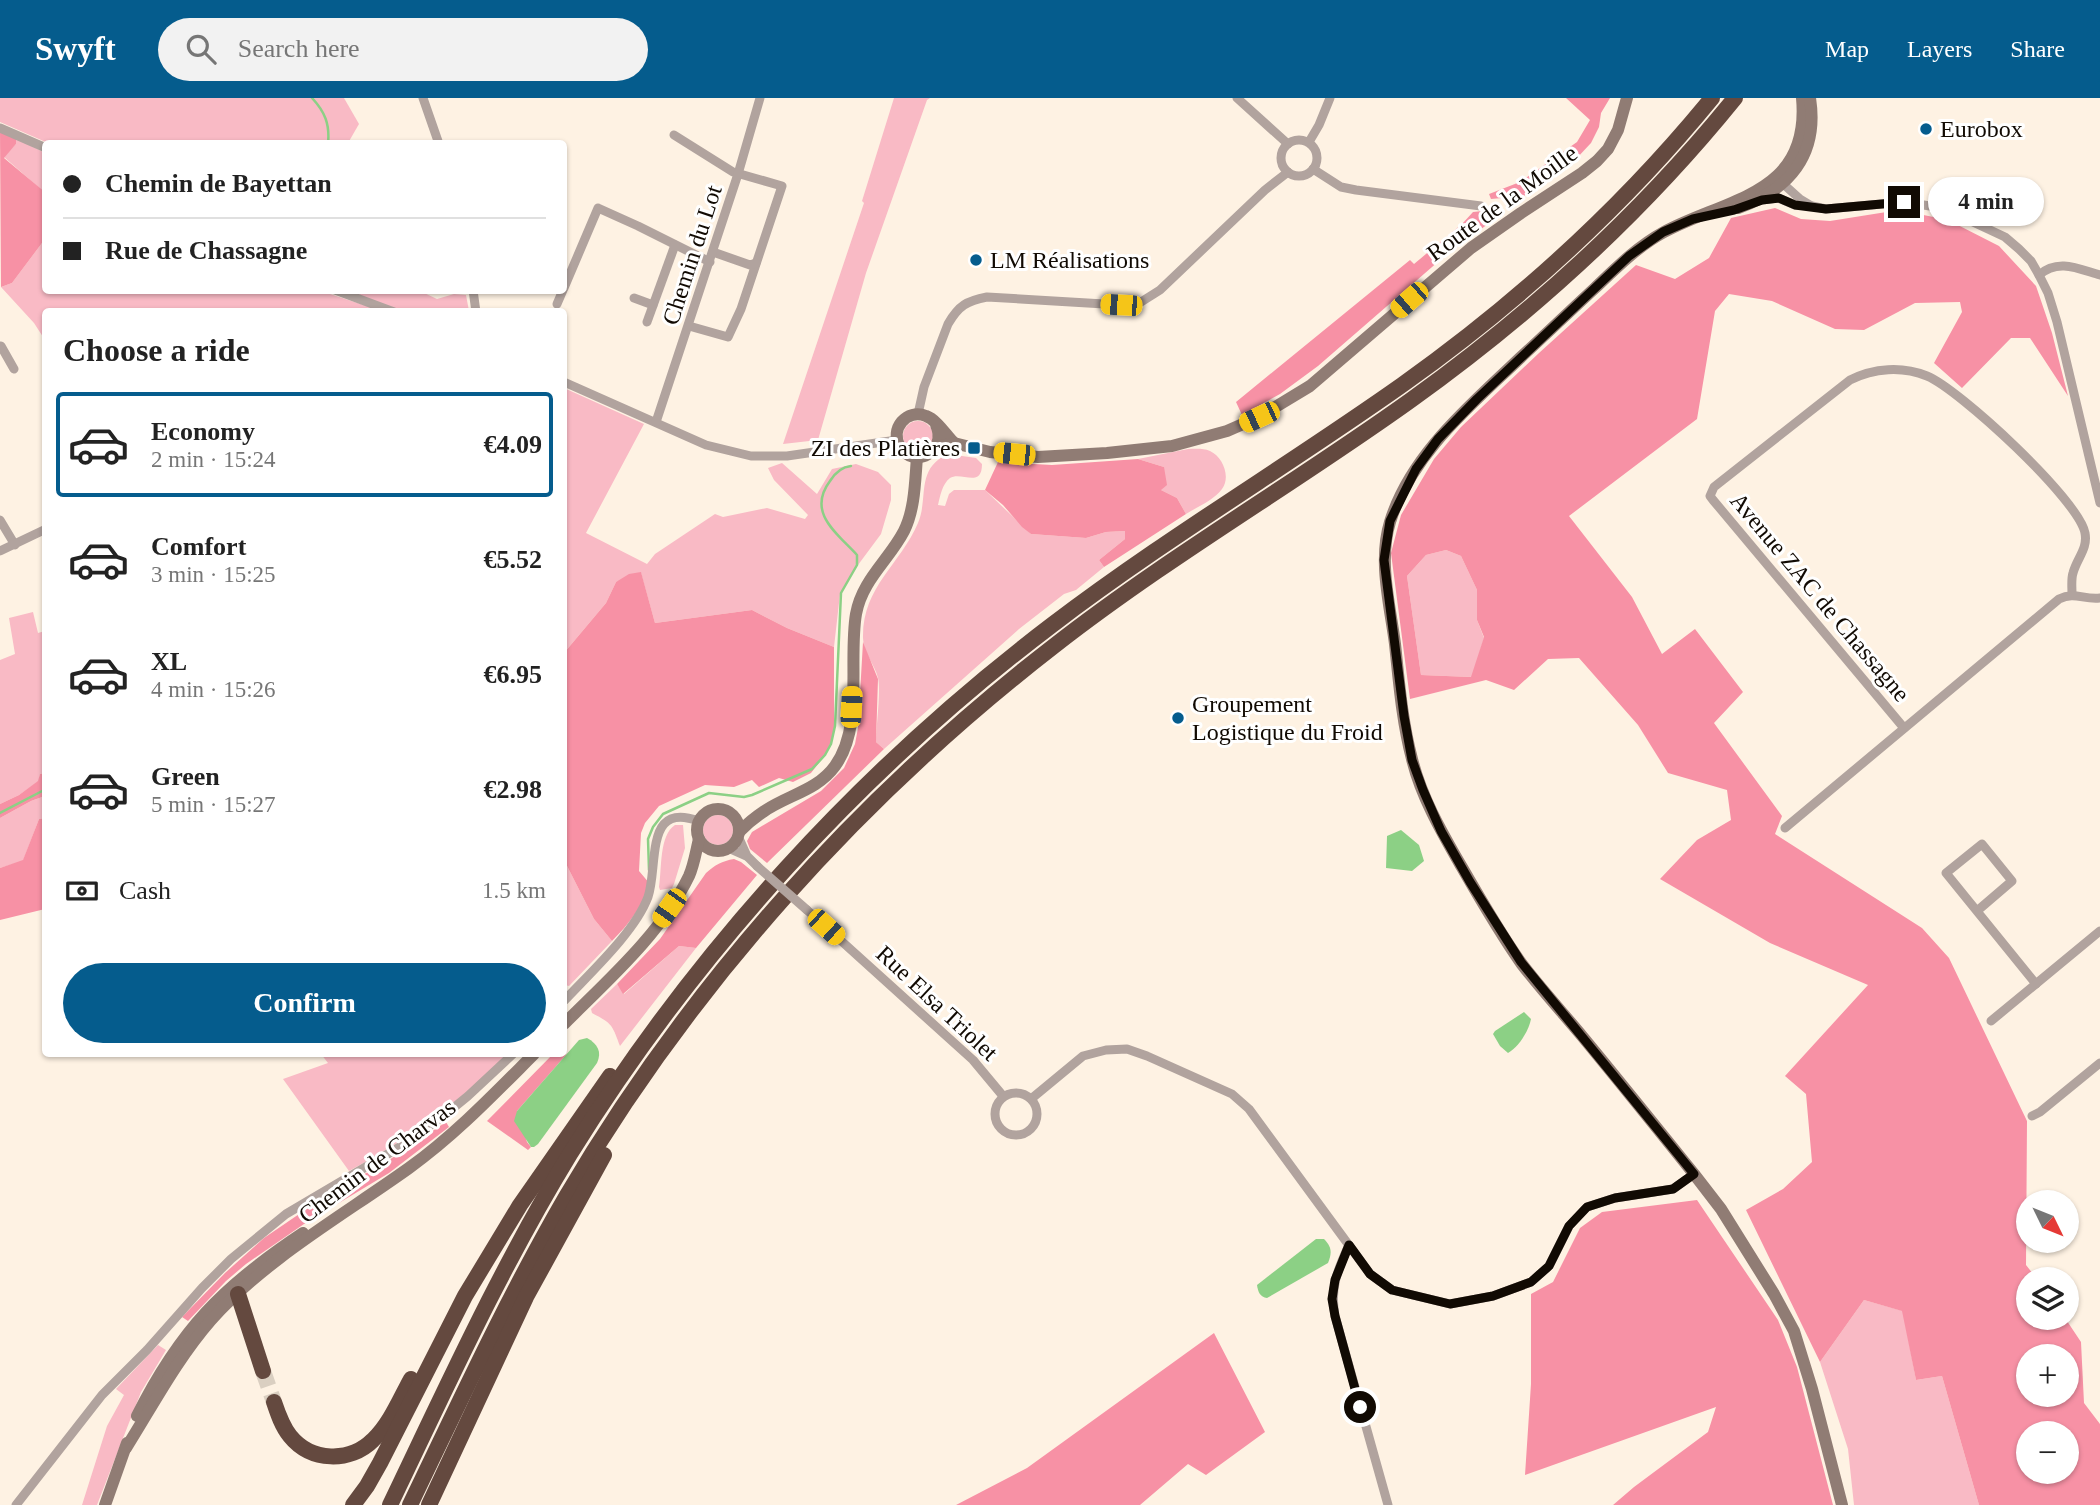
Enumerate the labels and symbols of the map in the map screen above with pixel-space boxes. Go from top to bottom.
place label: Eurobox [1940,116,2023,142]
marker: Eurobox [1918,121,1934,137]
street label: Route de la Moille [1422,140,1582,266]
callout: 4 min [1928,178,2044,226]
street label: Chemin du Lot [657,182,727,328]
route end [1888,186,1920,218]
place label: LM Réalisations [990,247,1149,273]
marker: LM Réalisations [968,252,984,268]
car [1387,278,1432,322]
car [1100,293,1143,317]
car [1236,399,1283,435]
place label: ZI des Platières [811,435,960,461]
marker: ZI des Platières [966,440,982,456]
car [993,441,1036,467]
street label: Avenue ZAC de Chassagne [1725,487,1915,707]
car [840,685,863,729]
place label: Groupement Logistique du Froid [1192,691,1383,745]
marker: Groupement Logistique du Froid [1170,710,1186,726]
car [649,885,690,931]
car [804,905,849,949]
street label: Rue Elsa Triolet [871,940,1003,1066]
street label: Chemin de Charvas [294,1094,460,1228]
north arrow [2016,1190,2079,1253]
route start [1344,1391,1376,1423]

